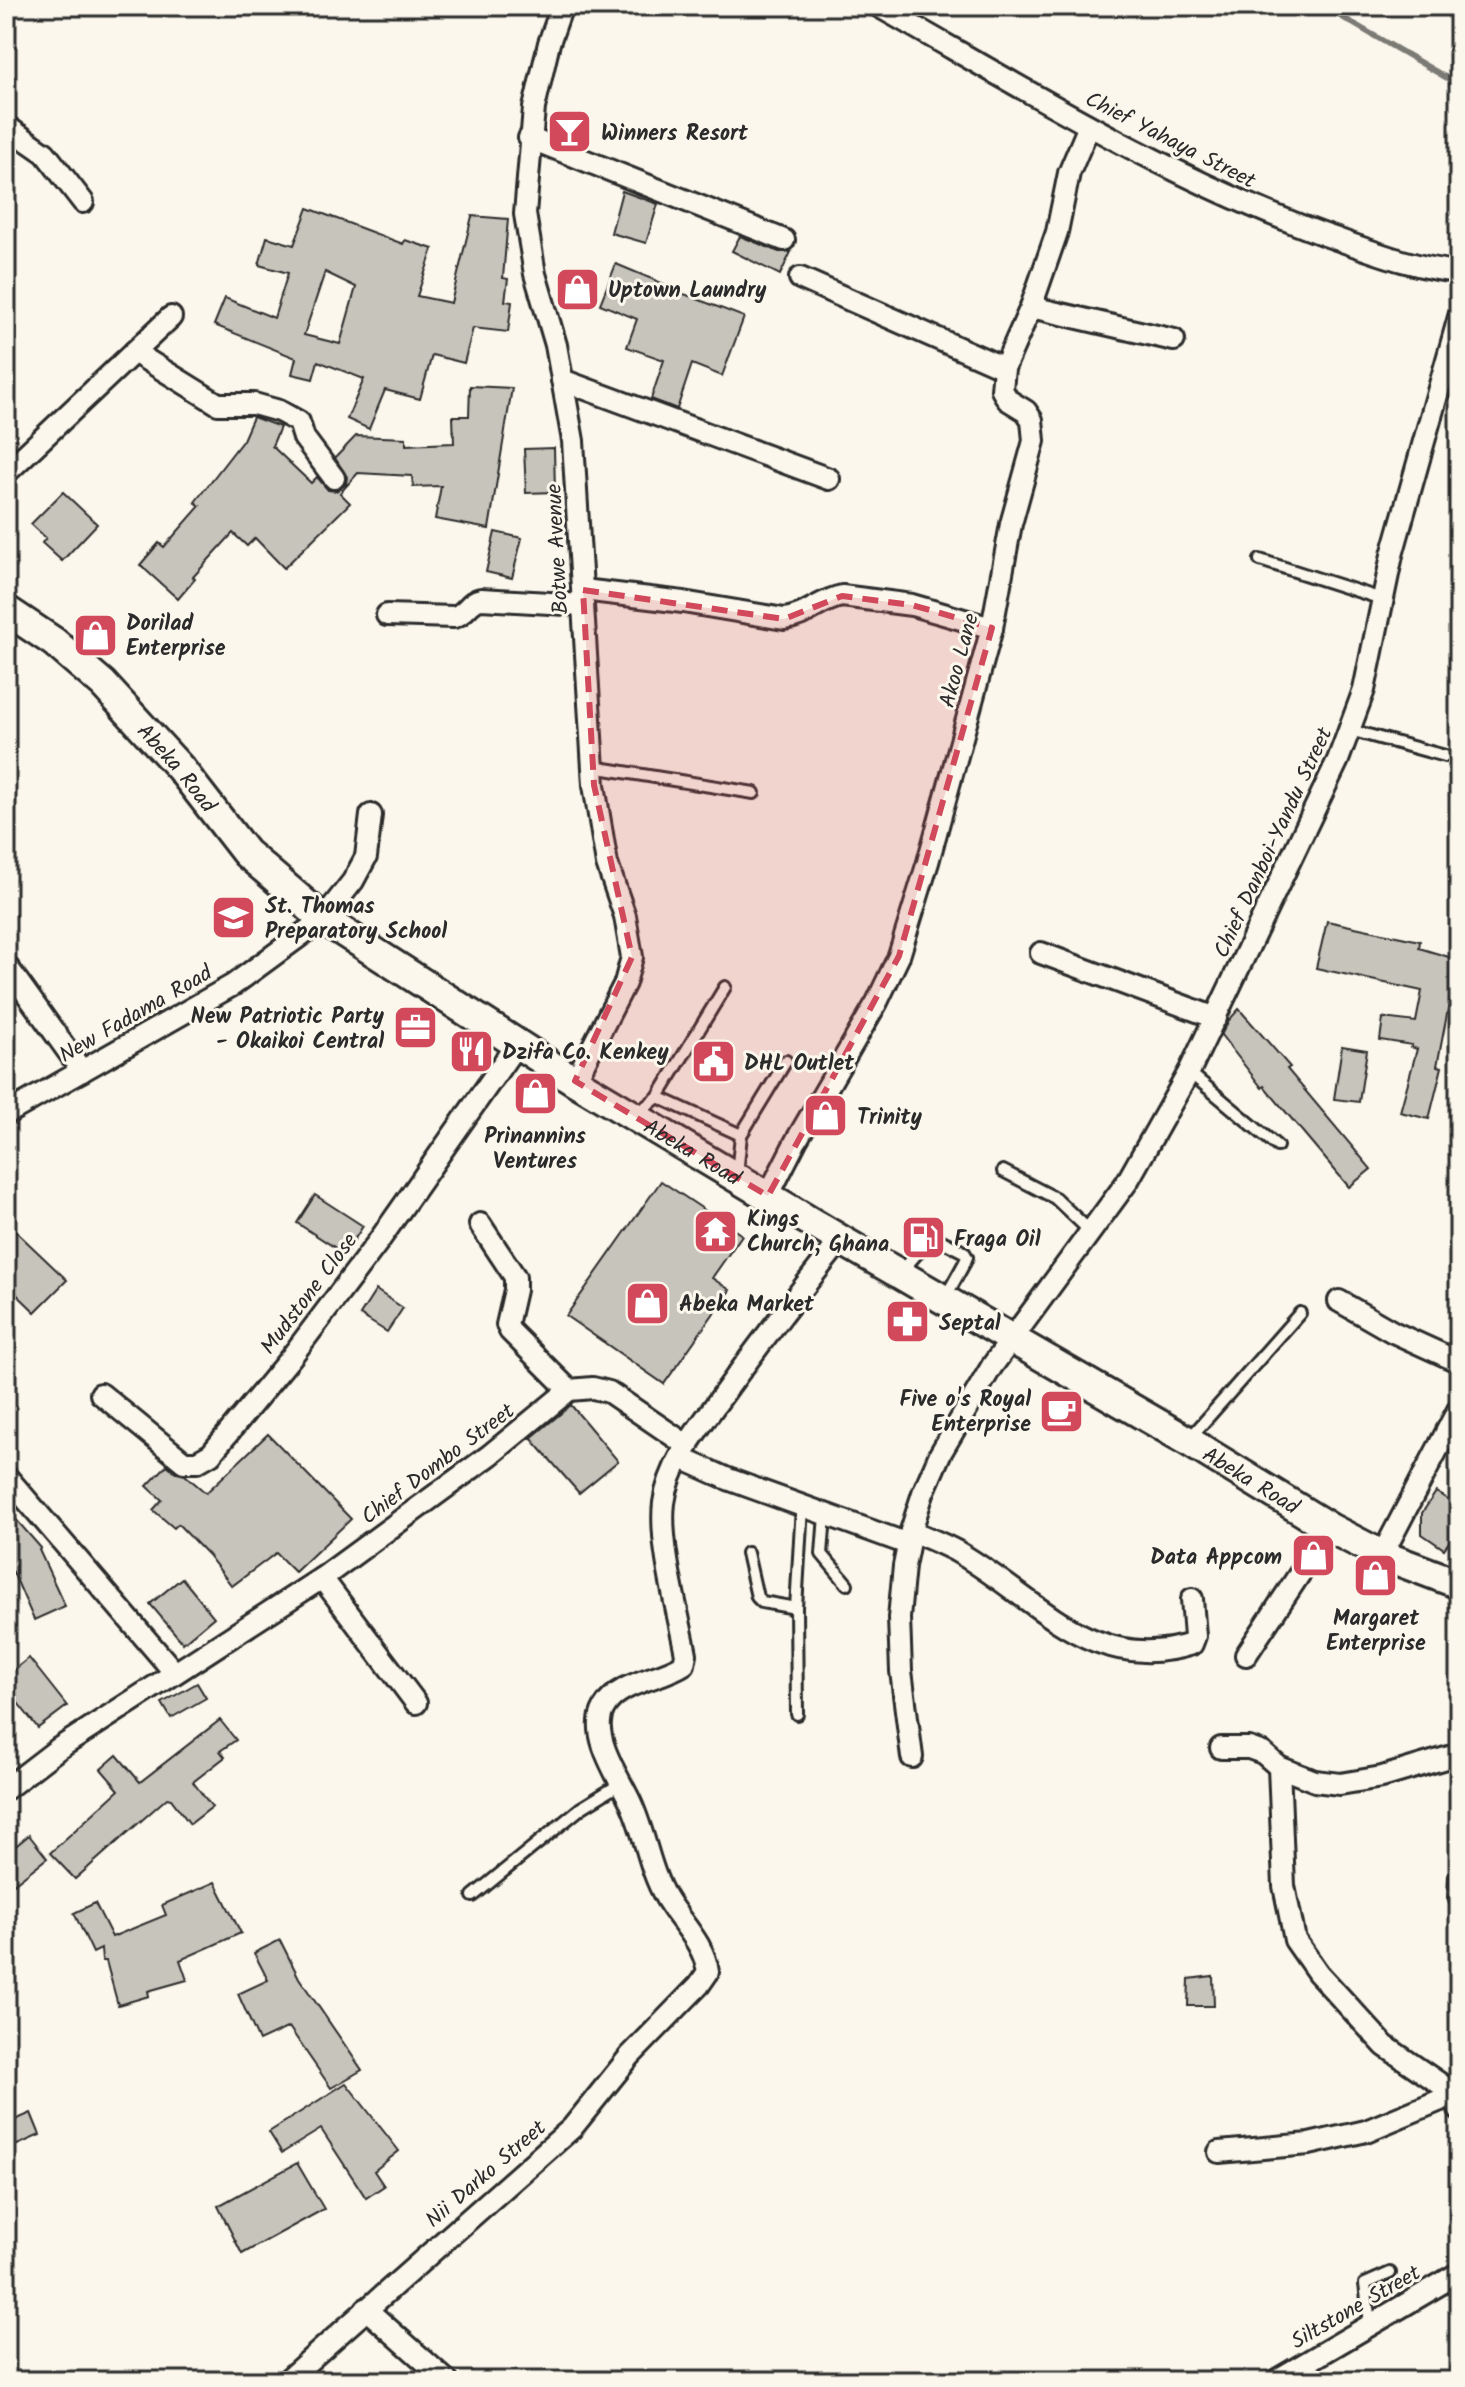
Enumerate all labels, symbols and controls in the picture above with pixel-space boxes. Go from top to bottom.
street label: Chief Yahaya Street [1078,83,1262,200]
bar icon: Winners Resort [546,108,594,156]
place label: Winners Resort [601,117,749,152]
shop icon: Uptown Laundry [553,265,601,313]
place label: Uptown Laundry [608,274,767,309]
street label: Botwe Avenue [538,483,579,615]
place label: Dorilad Enterprise [126,607,226,667]
street label: Akoo Lane [931,609,990,712]
shop icon: Dorilad Enterprise [71,611,119,659]
street label: Abeka Road [127,716,224,822]
street label: Chief Danboi-Yandu Street [1205,721,1343,964]
place label: St. Thomas Preparatory School [265,890,447,950]
school or university icon: St. Thomas Preparatory School [210,894,258,942]
street label: New Fadama Road [53,956,220,1073]
place label: New Patriotic Party - Okaikoi Central [191,1000,385,1060]
office icon: New Patriotic Party - Okaikoi Central [391,1004,439,1052]
restaurant icon: Dzifa Co. Kenkey [447,1027,495,1075]
place label: Dzifa Co. Kenkey [502,1036,669,1071]
public building icon: DHL Outlet [689,1038,737,1086]
place label: DHL Outlet [744,1047,855,1082]
shop icon: Prinannins Ventures [511,1070,559,1118]
shop icon: Trinity [802,1092,850,1140]
place label: Trinity [857,1101,922,1136]
street label: Abeka Road [636,1111,748,1197]
place label: Prinannins Ventures [484,1120,587,1180]
place label: Kings Church, Ghana [747,1203,889,1263]
temple icon: Kings Church, Ghana [692,1207,740,1255]
fuel station icon: Fraga Oil [899,1214,947,1262]
place label: Fraga Oil [954,1223,1041,1258]
street label: Mudstone Close [252,1226,368,1363]
shop icon: Abeka Market [624,1279,672,1327]
place label: Abeka Market [679,1288,815,1323]
pharmacy icon: Septal [884,1298,932,1346]
place label: Septal [939,1307,1001,1342]
place label: Five o's Royal Enterprise [899,1383,1031,1443]
cafe icon: Five o's Royal Enterprise [1038,1387,1086,1435]
street label: Chief Dombo Street [354,1395,523,1535]
street label: Abeka Road [1195,1439,1306,1526]
shop icon: Data Appcom [1289,1532,1337,1580]
place label: Data Appcom [1150,1541,1282,1576]
shop icon: Margaret Enterprise [1352,1552,1400,1600]
place label: Margaret Enterprise [1326,1602,1426,1662]
street label: Nii Darko Street [418,2112,555,2238]
street label: Siltstone Street [1285,2257,1428,2360]

